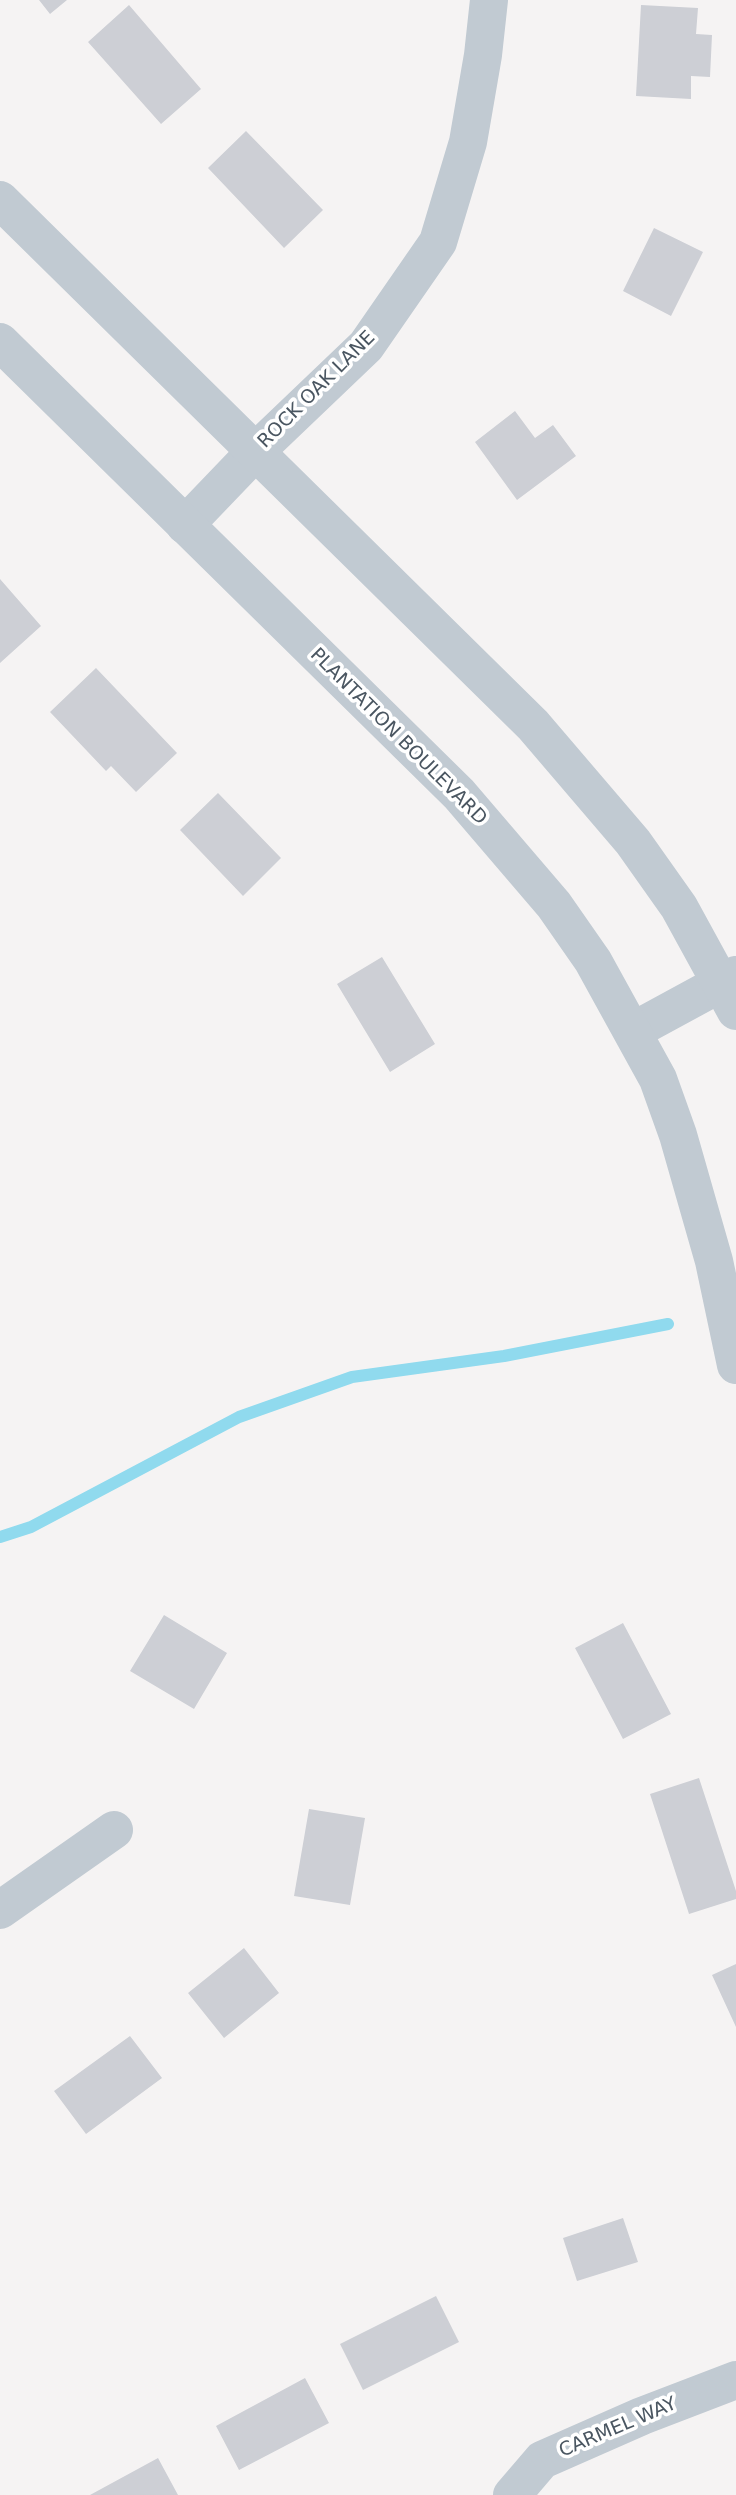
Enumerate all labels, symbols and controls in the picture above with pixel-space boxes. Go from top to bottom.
street label: ROCK OAK LANE [254,327,380,453]
street label: PLANTATION BOULEVARD [305,644,491,830]
street label: CARMEL WAY [556,2393,680,2463]

